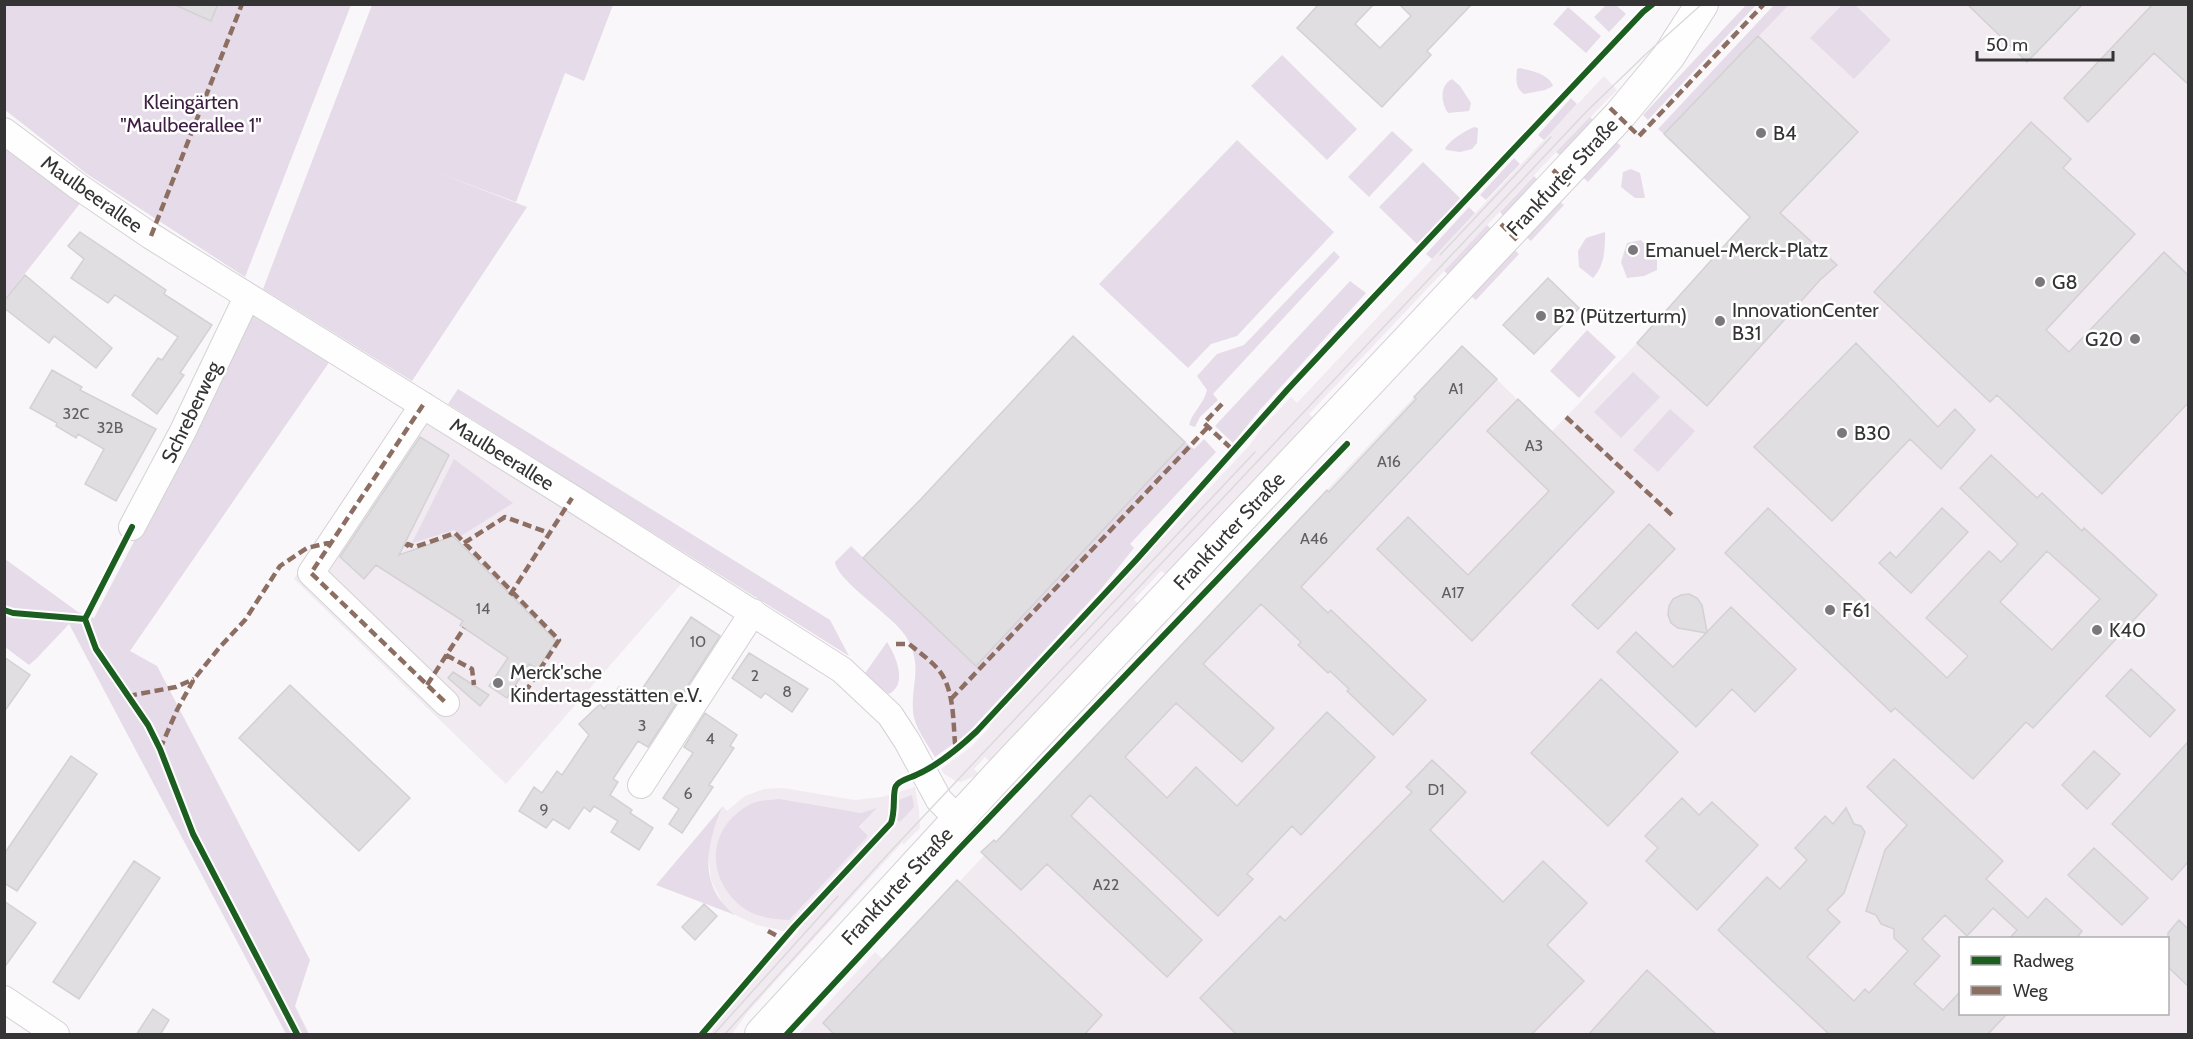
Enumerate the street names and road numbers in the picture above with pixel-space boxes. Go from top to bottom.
street label: Frankfurter Straße [1501,113,1623,241]
street label: Maulbeerallee [37,150,147,238]
street label: Schreberweg [156,356,226,467]
street label: Maulbeerallee [446,413,558,495]
street label: Frankfurter Straße [1168,467,1290,595]
street label: Frankfurter Straße [836,822,958,950]

